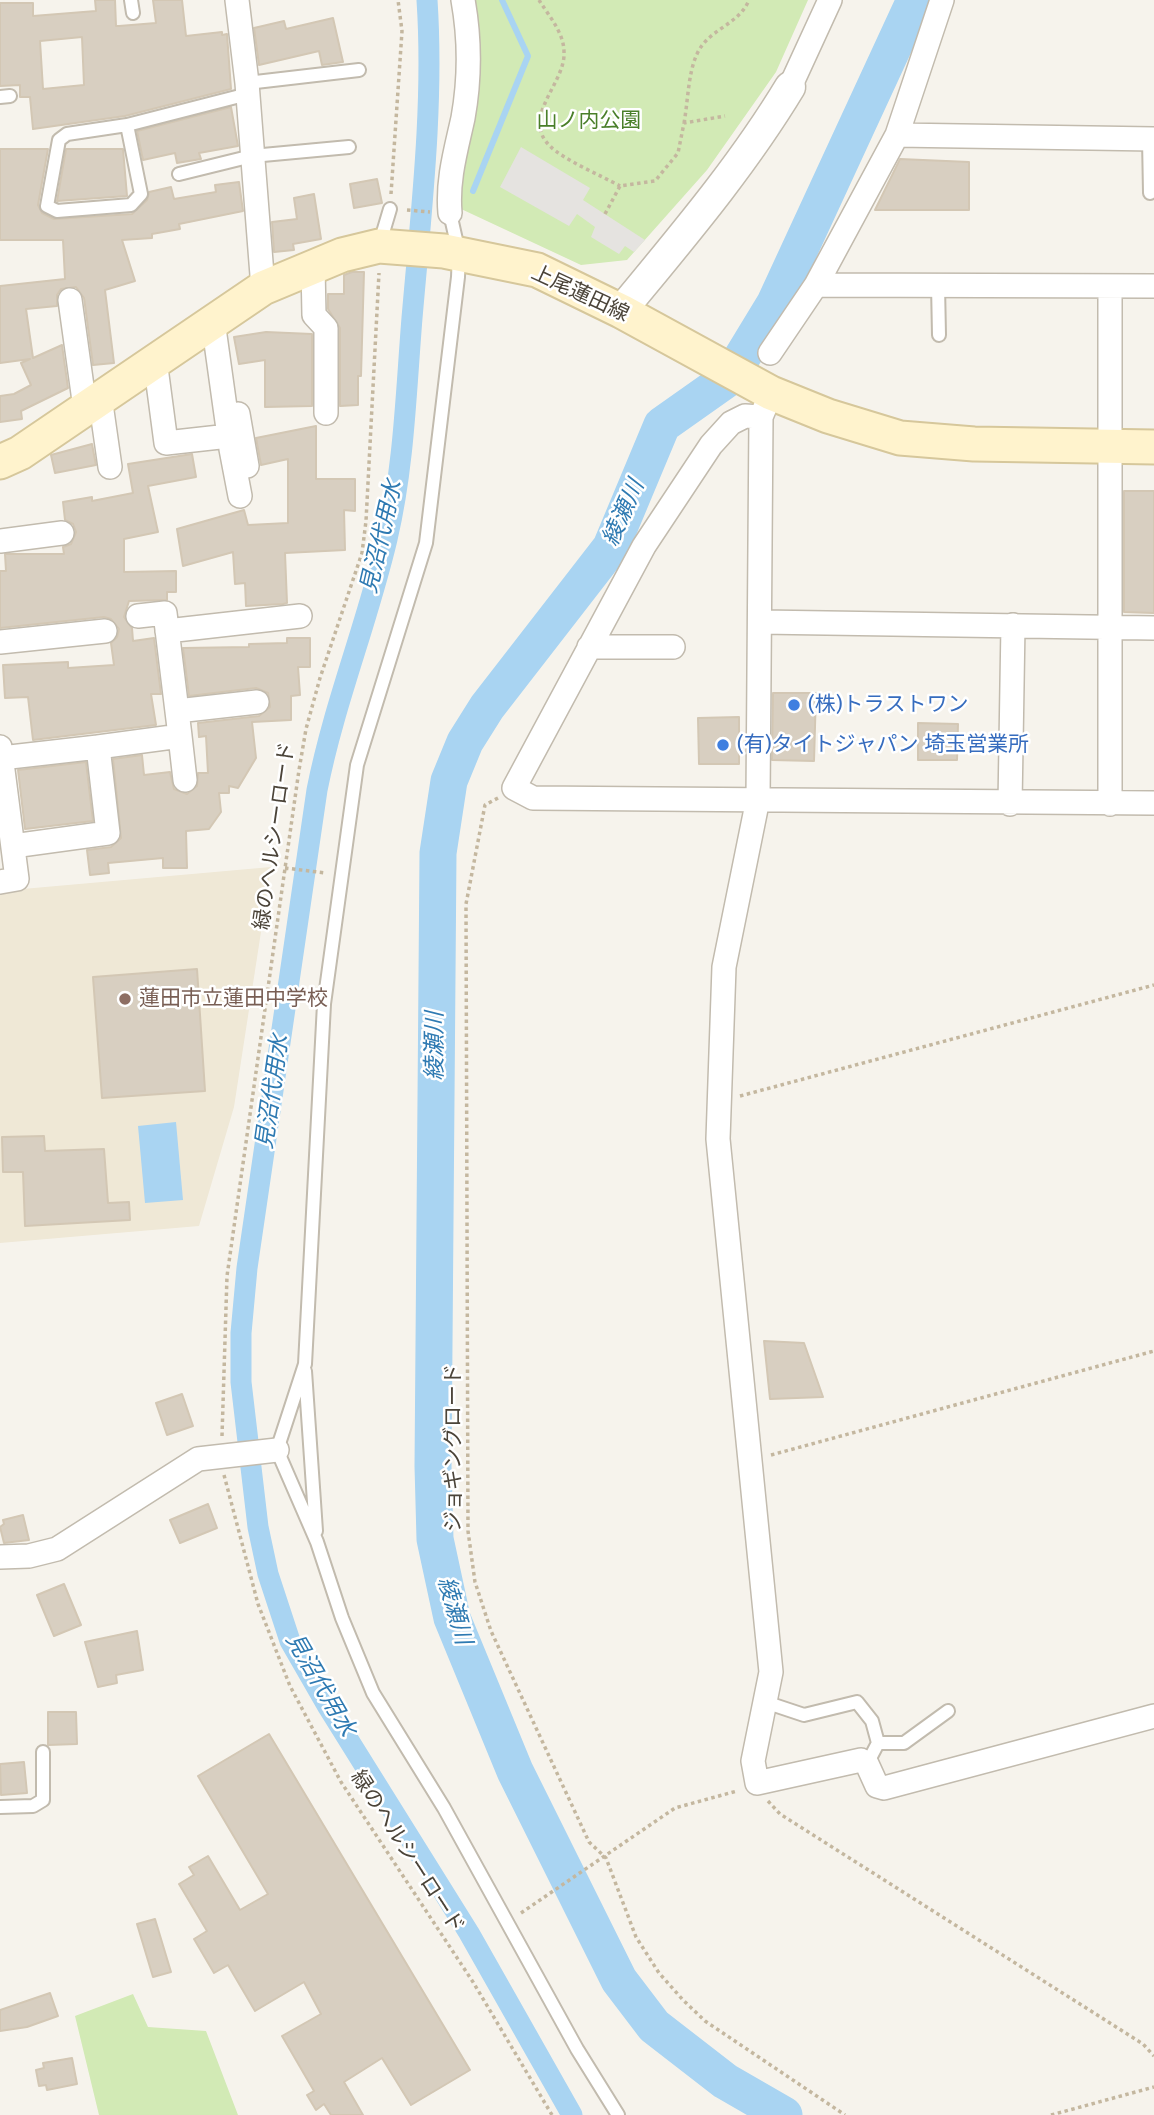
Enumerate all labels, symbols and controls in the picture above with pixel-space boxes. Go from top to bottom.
park label: 山ノ内公園 [537,108,641,134]
street label: 上尾蓮田線 [527,260,633,328]
water label: 綾瀬川 [597,476,651,550]
water label: 見沼代用水 [356,478,408,596]
place label: (株)トラストワン [808,692,969,718]
marker: (株)トラストワン [786,697,802,713]
place label: (有)タイトジャパン 埼玉営業所 [737,732,1029,758]
marker: (有)タイトジャパン 埼玉営業所 [715,737,731,753]
street label: 緑のヘルシーロード [249,741,301,931]
place label: 蓮田市立蓮田中学校 [139,986,328,1012]
marker: 蓮田市立蓮田中学校 [117,991,133,1007]
water label: 綾瀬川 [422,1012,450,1080]
water label: 見沼代用水 [251,1033,295,1151]
street label: ジョギングロード [441,1364,467,1532]
water label: 綾瀬川 [431,1574,477,1648]
water label: 見沼代用水 [279,1628,361,1742]
street label: 緑のヘルシーロード [345,1766,469,1938]

